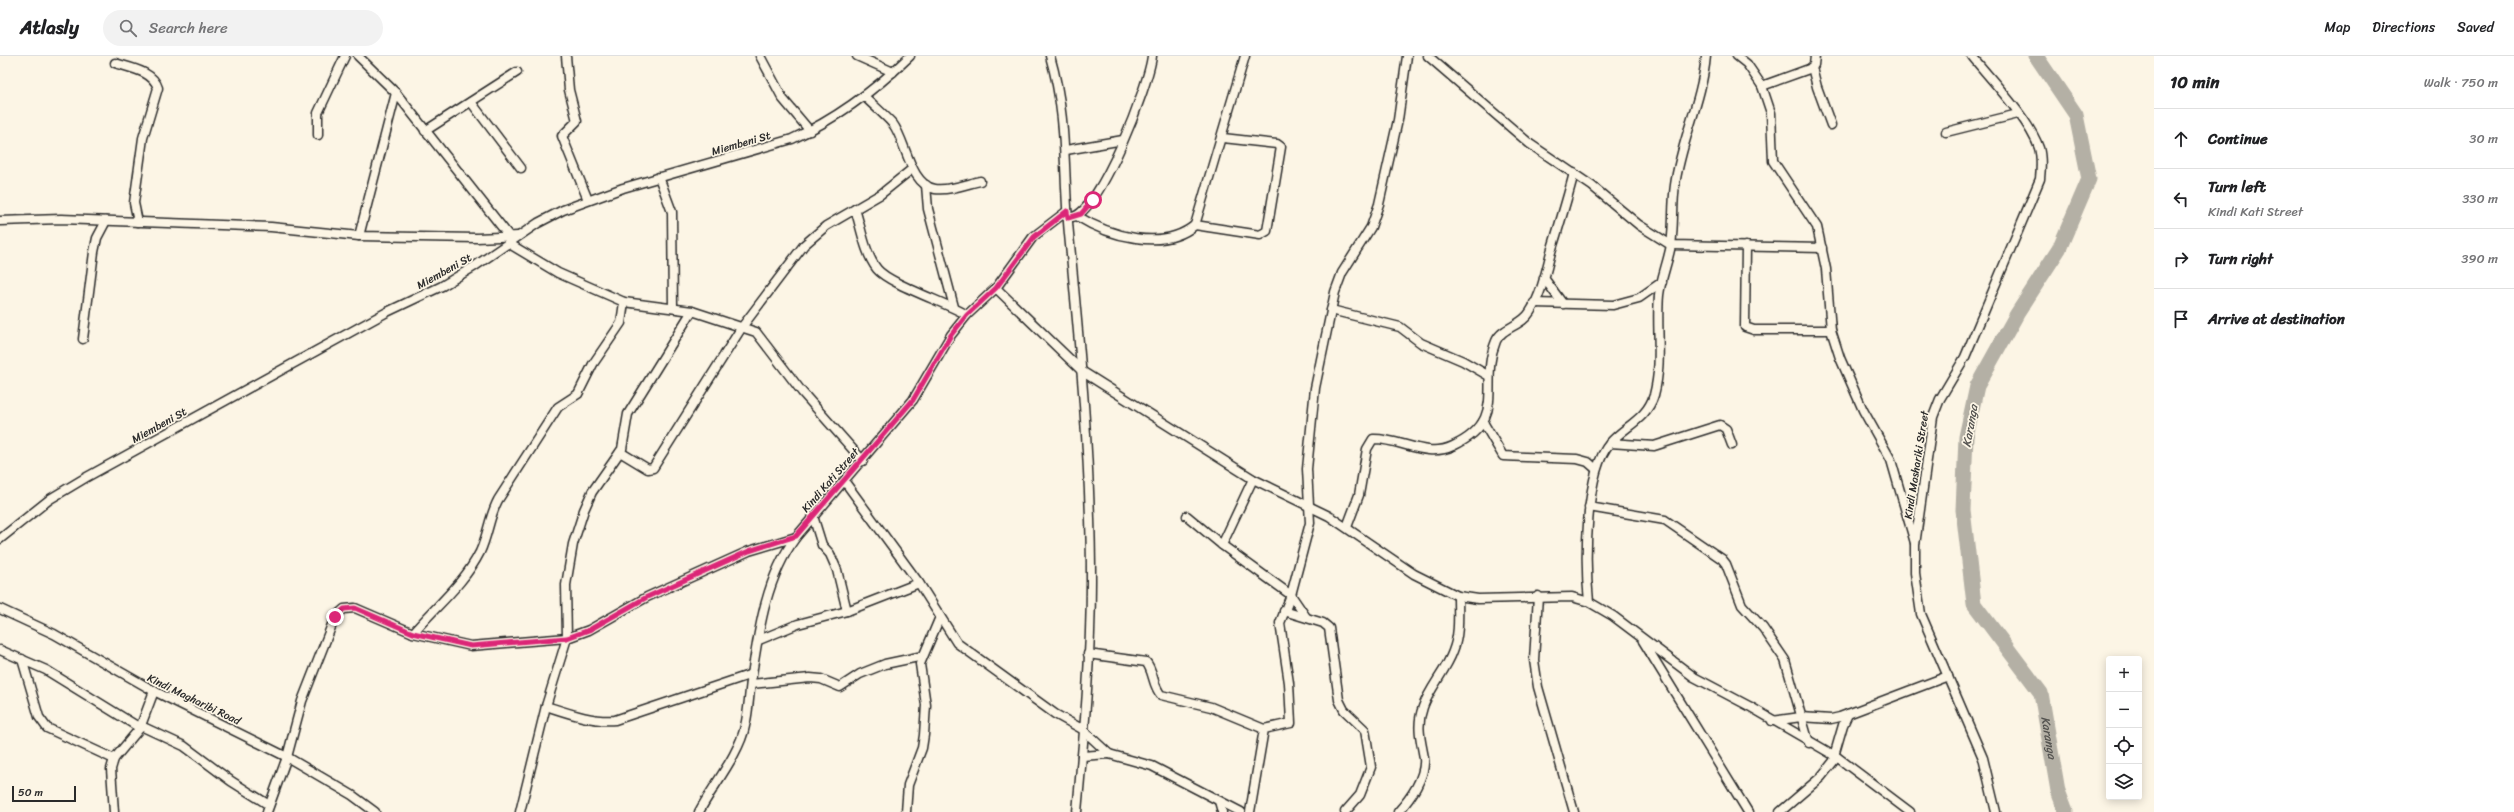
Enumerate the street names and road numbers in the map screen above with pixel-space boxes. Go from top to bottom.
street label: Miembeni St [709,126,773,161]
street label: Miembeni St [413,248,476,295]
street label: Miembeni St [128,402,191,449]
street label: Kindi Mashariki Street [1899,409,1935,521]
street label: Kindi Kati Street [797,443,864,517]
street label: Kindi Magharibi Road [144,669,245,731]

